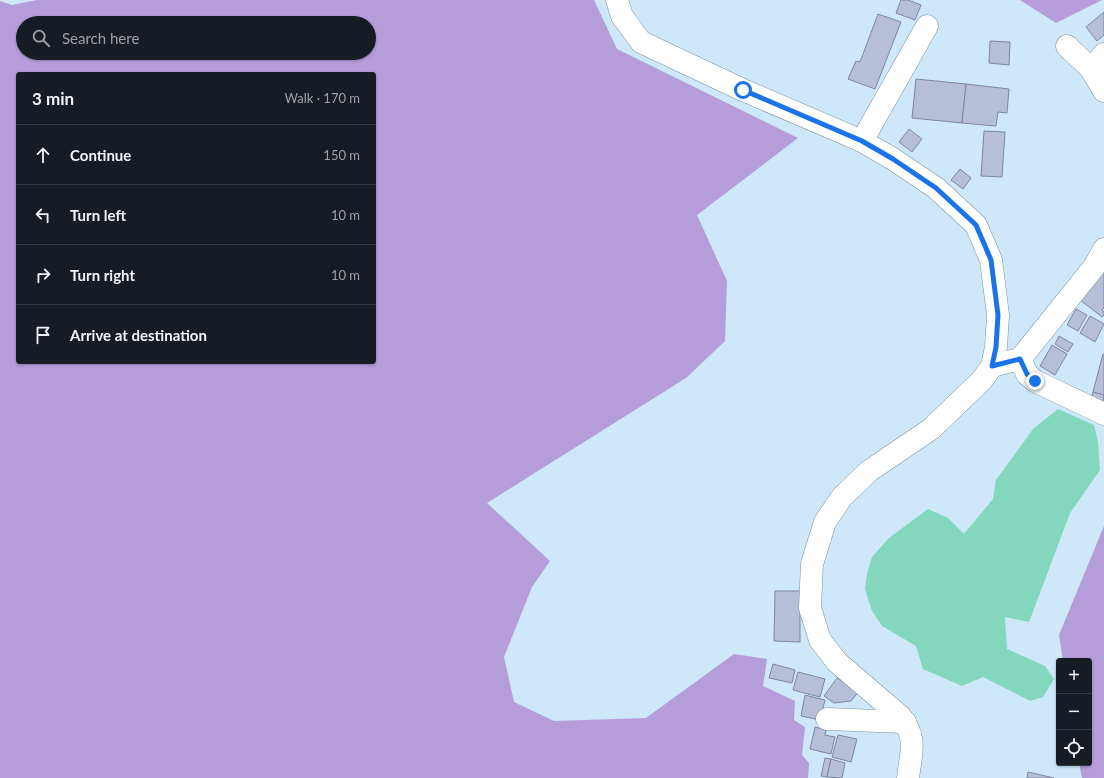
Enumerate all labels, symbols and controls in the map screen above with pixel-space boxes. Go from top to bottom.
search box [16,16,376,60]
icon: search [30,27,52,49]
text: Search here [62,29,139,47]
route start [734,81,752,99]
text: 3 min [32,88,74,109]
text: Walk · 170 m [284,90,360,106]
icon: ahead [32,144,54,166]
text: Continue [70,146,131,164]
text: 150 m [323,147,360,163]
icon: left [32,204,54,226]
text: Turn left [70,206,126,224]
text: 10 m [331,207,360,223]
icon: right [32,264,54,286]
text: Turn right [70,266,135,284]
text: 10 m [331,267,360,283]
icon: arrive [32,324,54,346]
text: Arrive at destination [70,326,207,344]
route end [1026,372,1044,390]
map controls [1056,658,1092,766]
button: + [1056,658,1092,694]
button: − [1056,694,1092,730]
button: locate [1056,730,1092,766]

